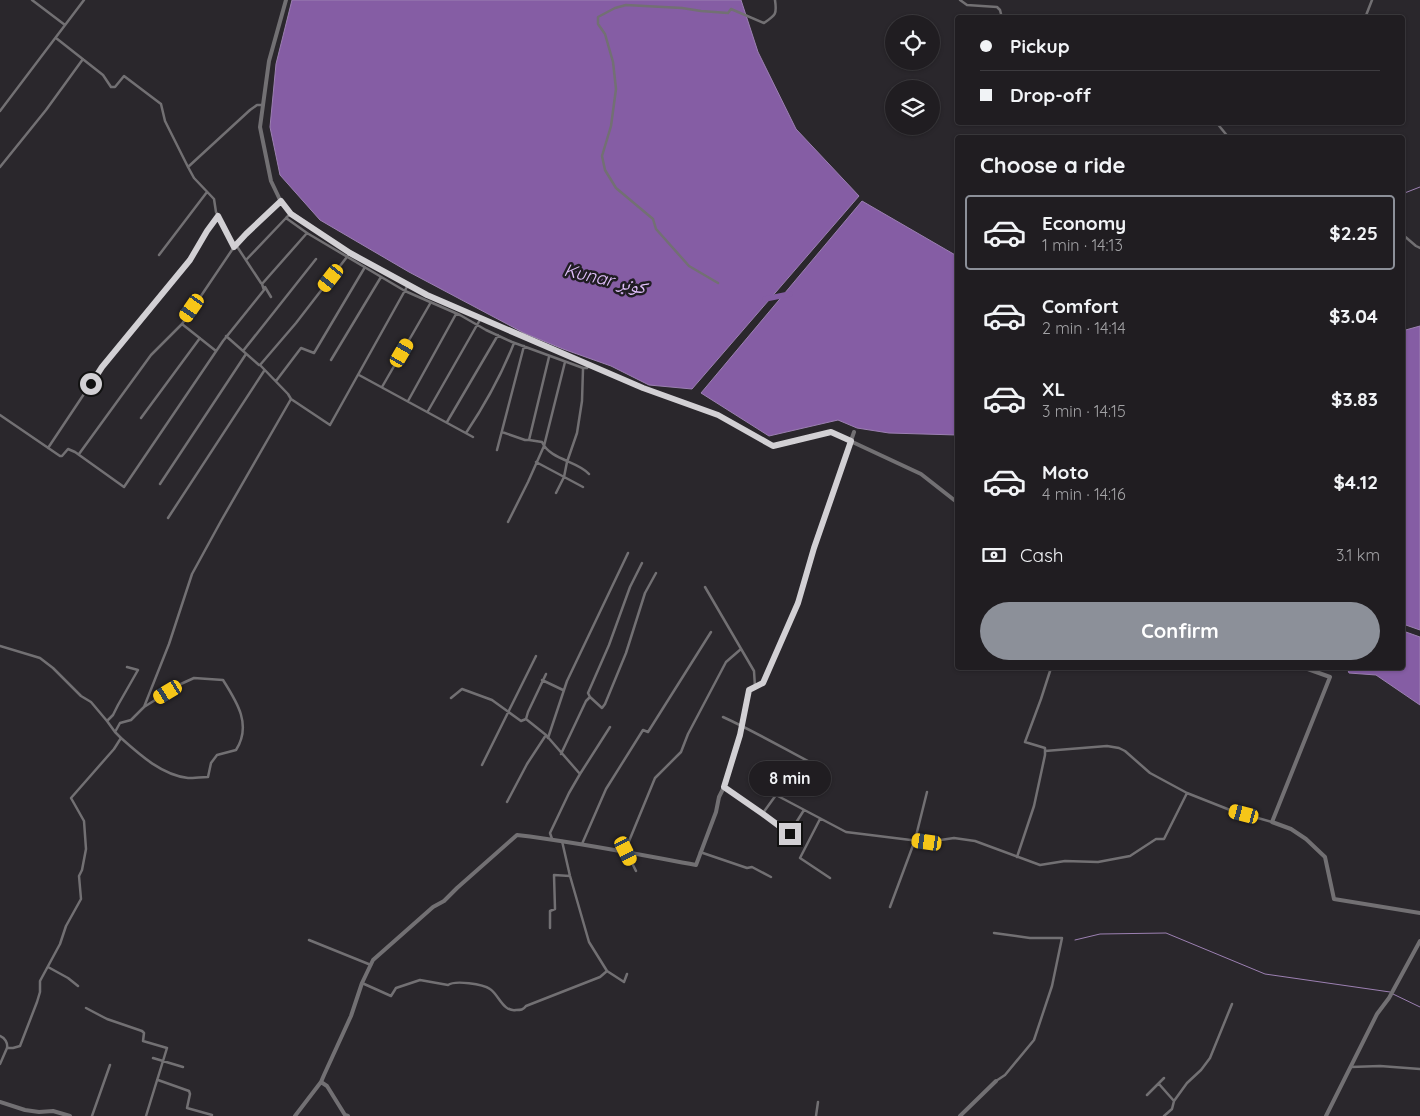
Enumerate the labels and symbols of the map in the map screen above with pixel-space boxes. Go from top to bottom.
water label: Kunar کونړ [562,258,652,300]
car [315,262,346,294]
car [177,291,206,325]
car [388,336,415,370]
route start [80,373,102,395]
car [151,678,184,706]
callout: 8 min [749,762,831,796]
car [1227,803,1260,825]
route end [779,823,801,845]
car [911,832,942,852]
car [612,834,639,868]

